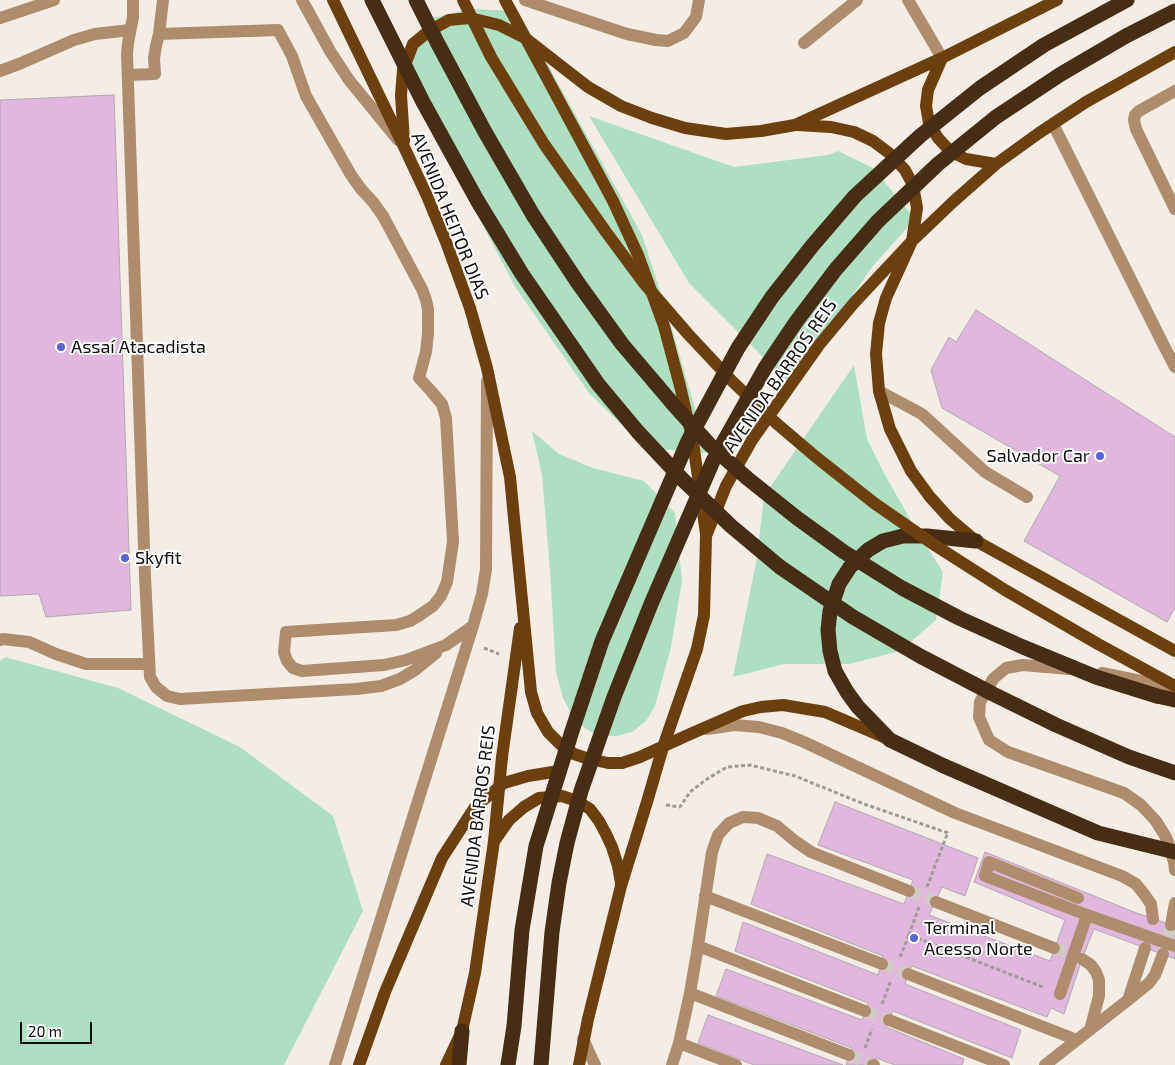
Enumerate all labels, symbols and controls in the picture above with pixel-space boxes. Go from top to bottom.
street label: AVENIDA HEITOR DIAS [407,129,493,303]
street label: AVENIDA BARROS REIS [719,295,841,457]
place label: Assaí Atacadista [71,336,206,358]
marker: Assaí Atacadista [55,341,67,353]
place label: Salvador Car [987,445,1090,467]
marker: Salvador Car [1094,450,1106,462]
place label: Skyfit [135,547,182,569]
marker: Skyfit [119,552,131,564]
street label: AVENIDA BARROS REIS [456,724,500,908]
place label: Terminal Acesso Norte [924,917,1033,960]
marker: Terminal Acesso Norte [908,932,920,944]
scale bar [22,1012,95,1044]
text: 20 m [28,1022,62,1040]

